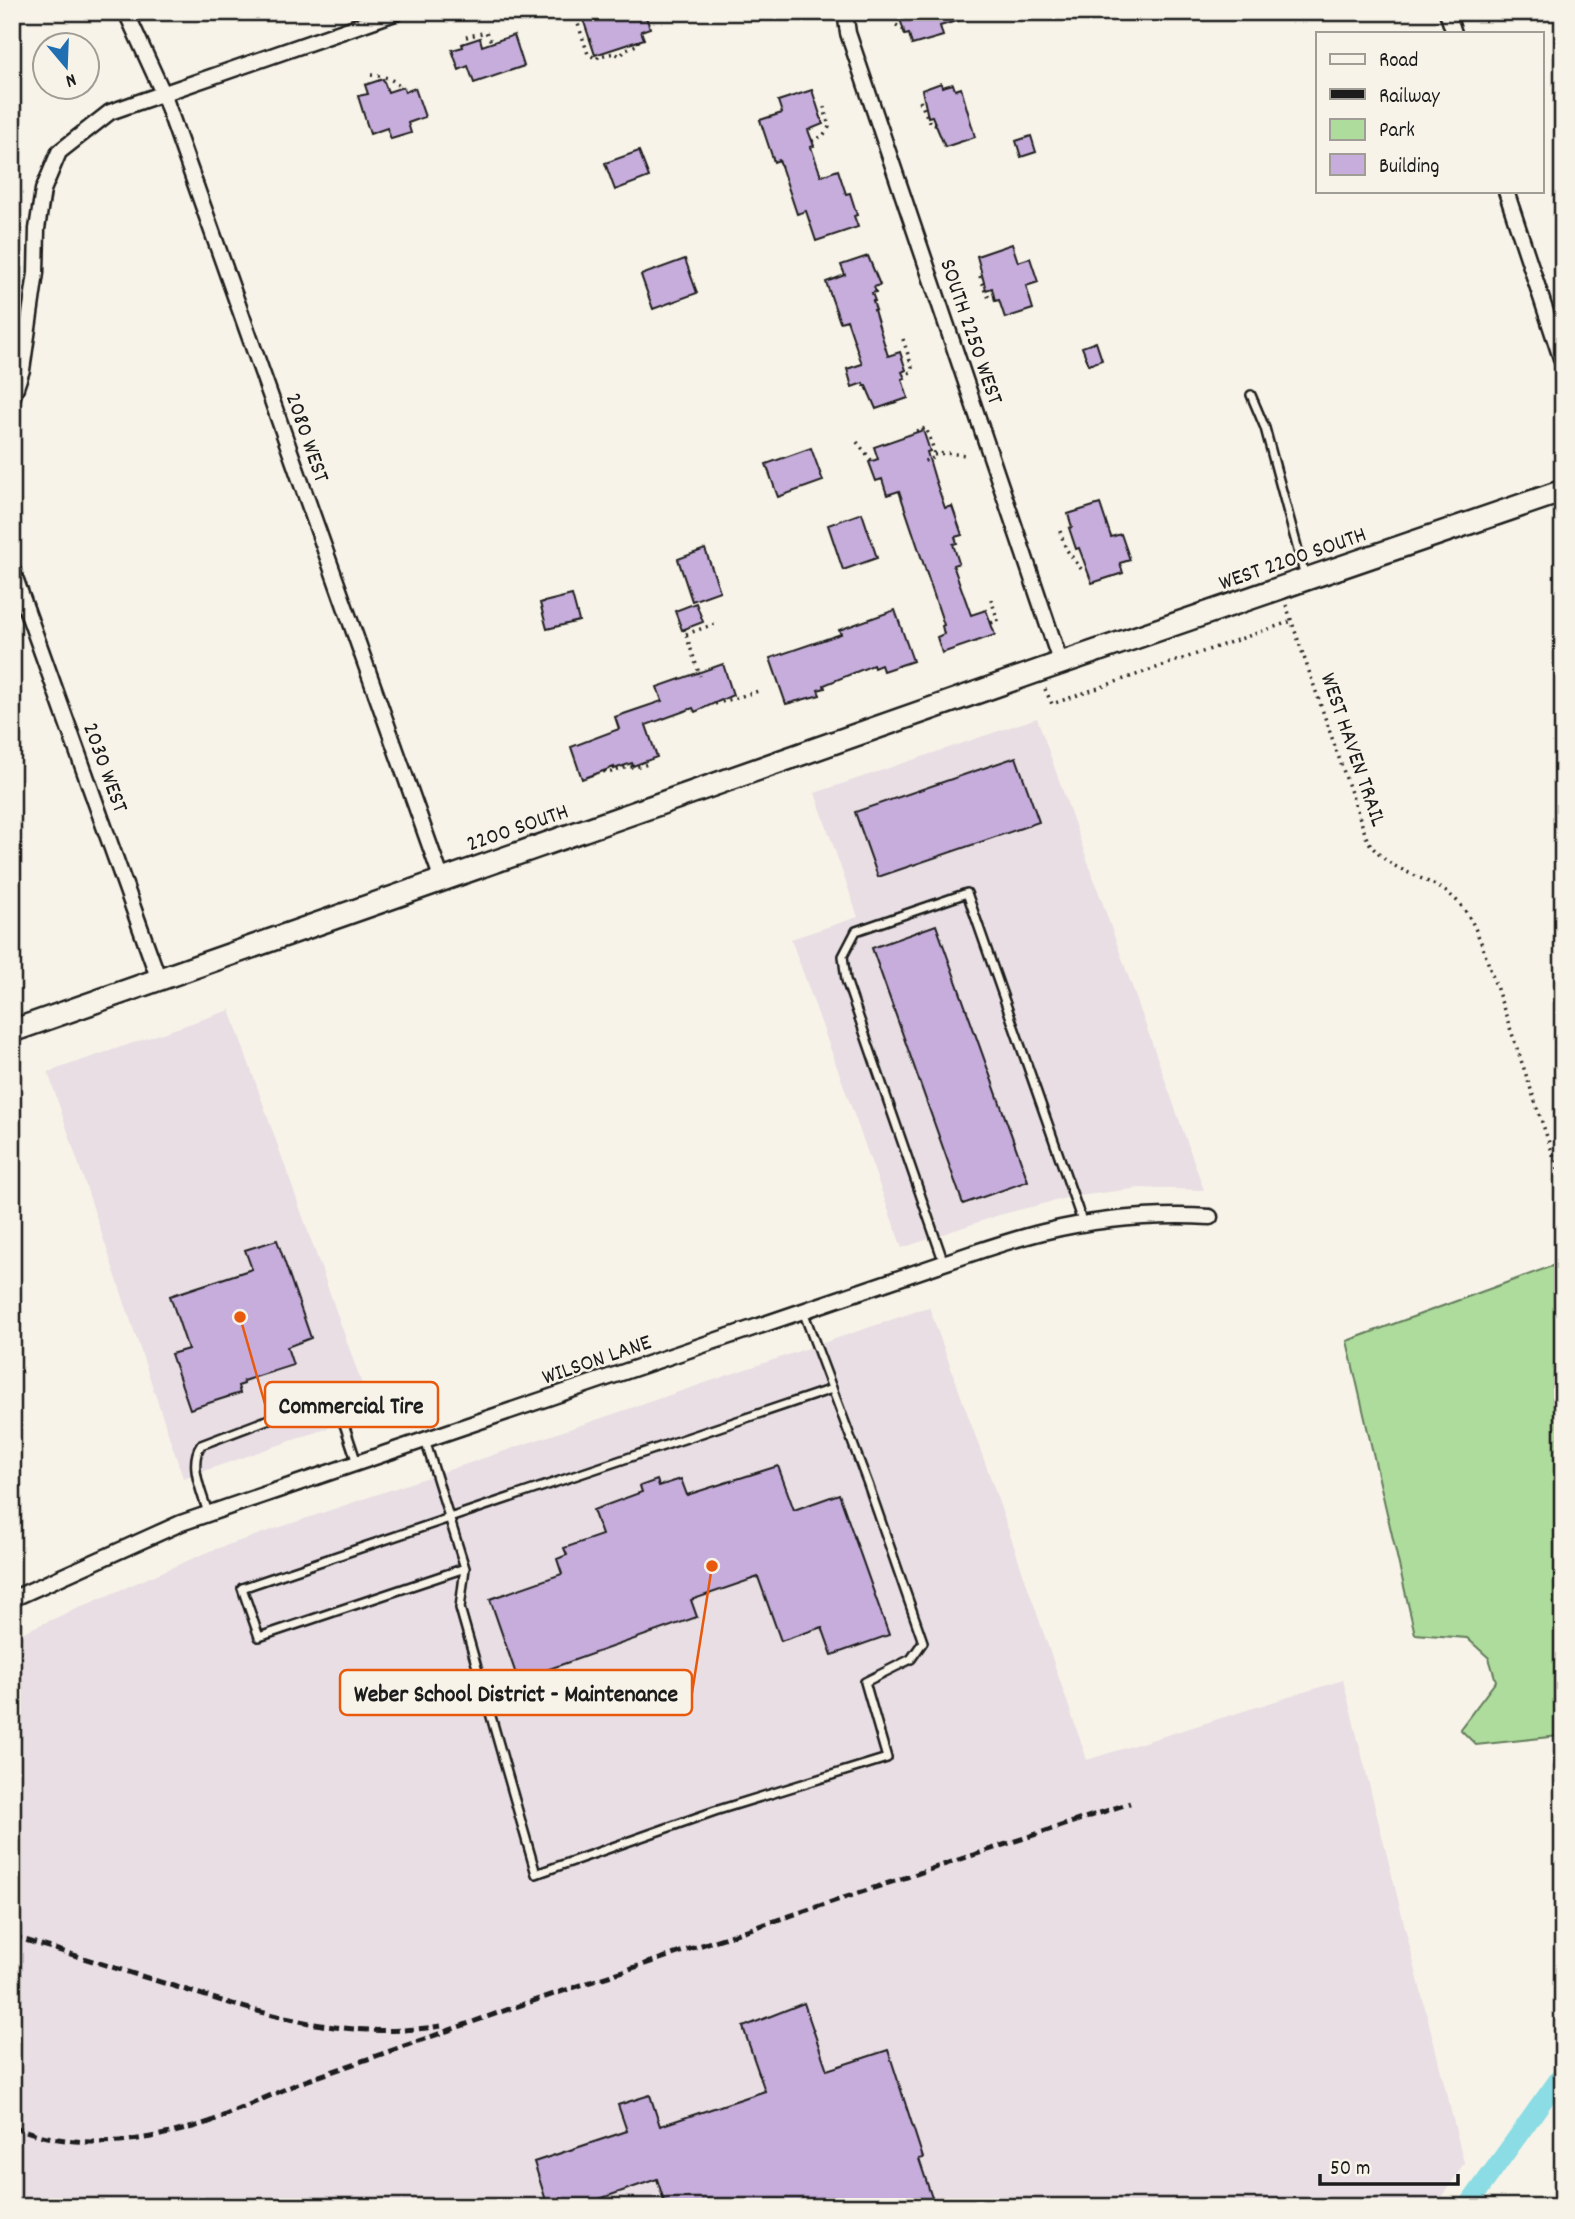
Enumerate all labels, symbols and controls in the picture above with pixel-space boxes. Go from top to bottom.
north arrow [32,32,102,102]
legend [1316,32,1544,192]
text: Road [1379,47,1418,77]
text: N [62,64,79,93]
text: Railway [1379,83,1440,113]
text: Park [1379,117,1415,147]
text: Building [1379,153,1439,183]
street label: SOUTH 2250 WEST [929,255,1010,409]
street label: 2080 WEST [275,389,336,487]
street label: WEST 2200 SOUTH [1215,520,1371,601]
street label: WEST HAVEN TRAIL [1310,669,1394,832]
street label: 2030 WEST [72,719,135,818]
street label: 2200 SOUTH [463,796,574,862]
street label: WILSON LANE [538,1327,657,1395]
callout: Commercial Tire [265,1382,438,1427]
text: Commercial Tire [279,1391,424,1425]
callout: Weber School District - Maintenance [340,1670,692,1715]
text: Weber School District - Maintenance [354,1679,678,1713]
scale bar [1320,2142,1458,2186]
text: 50 m [1330,2155,1370,2185]

